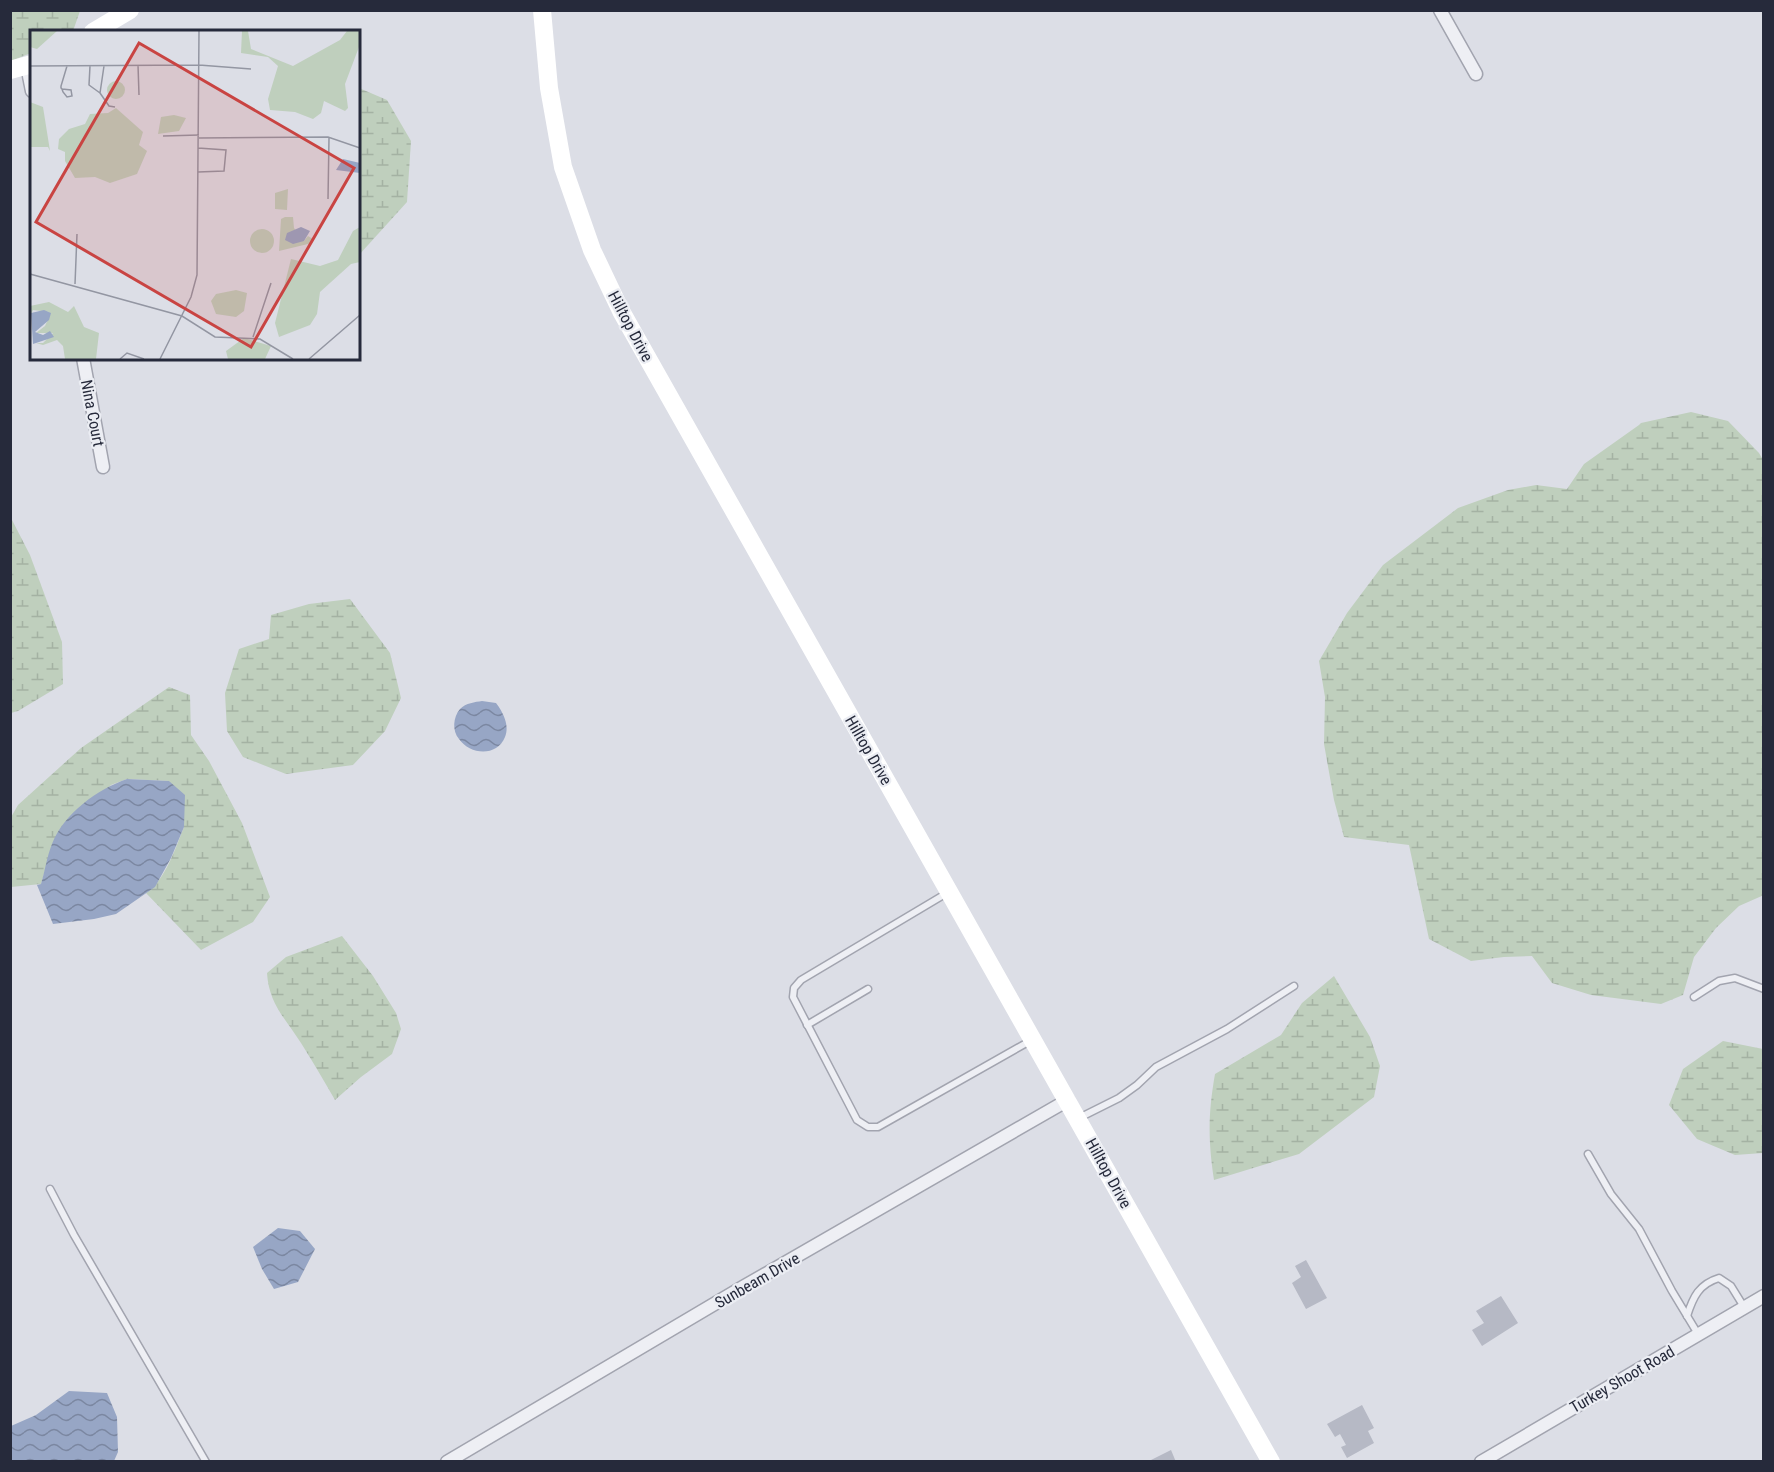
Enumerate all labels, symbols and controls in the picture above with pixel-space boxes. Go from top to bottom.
inset map [30,30,360,360]
street label: Hilltop Drive [604,288,657,365]
street label: Nina Court [77,378,108,448]
street label: Hilltop Drive [841,712,896,788]
street label: Hilltop Drive [1082,1135,1136,1212]
street label: Sunbeam Drive [712,1249,803,1312]
street label: Turkey Shoot Road [1567,1342,1678,1417]

